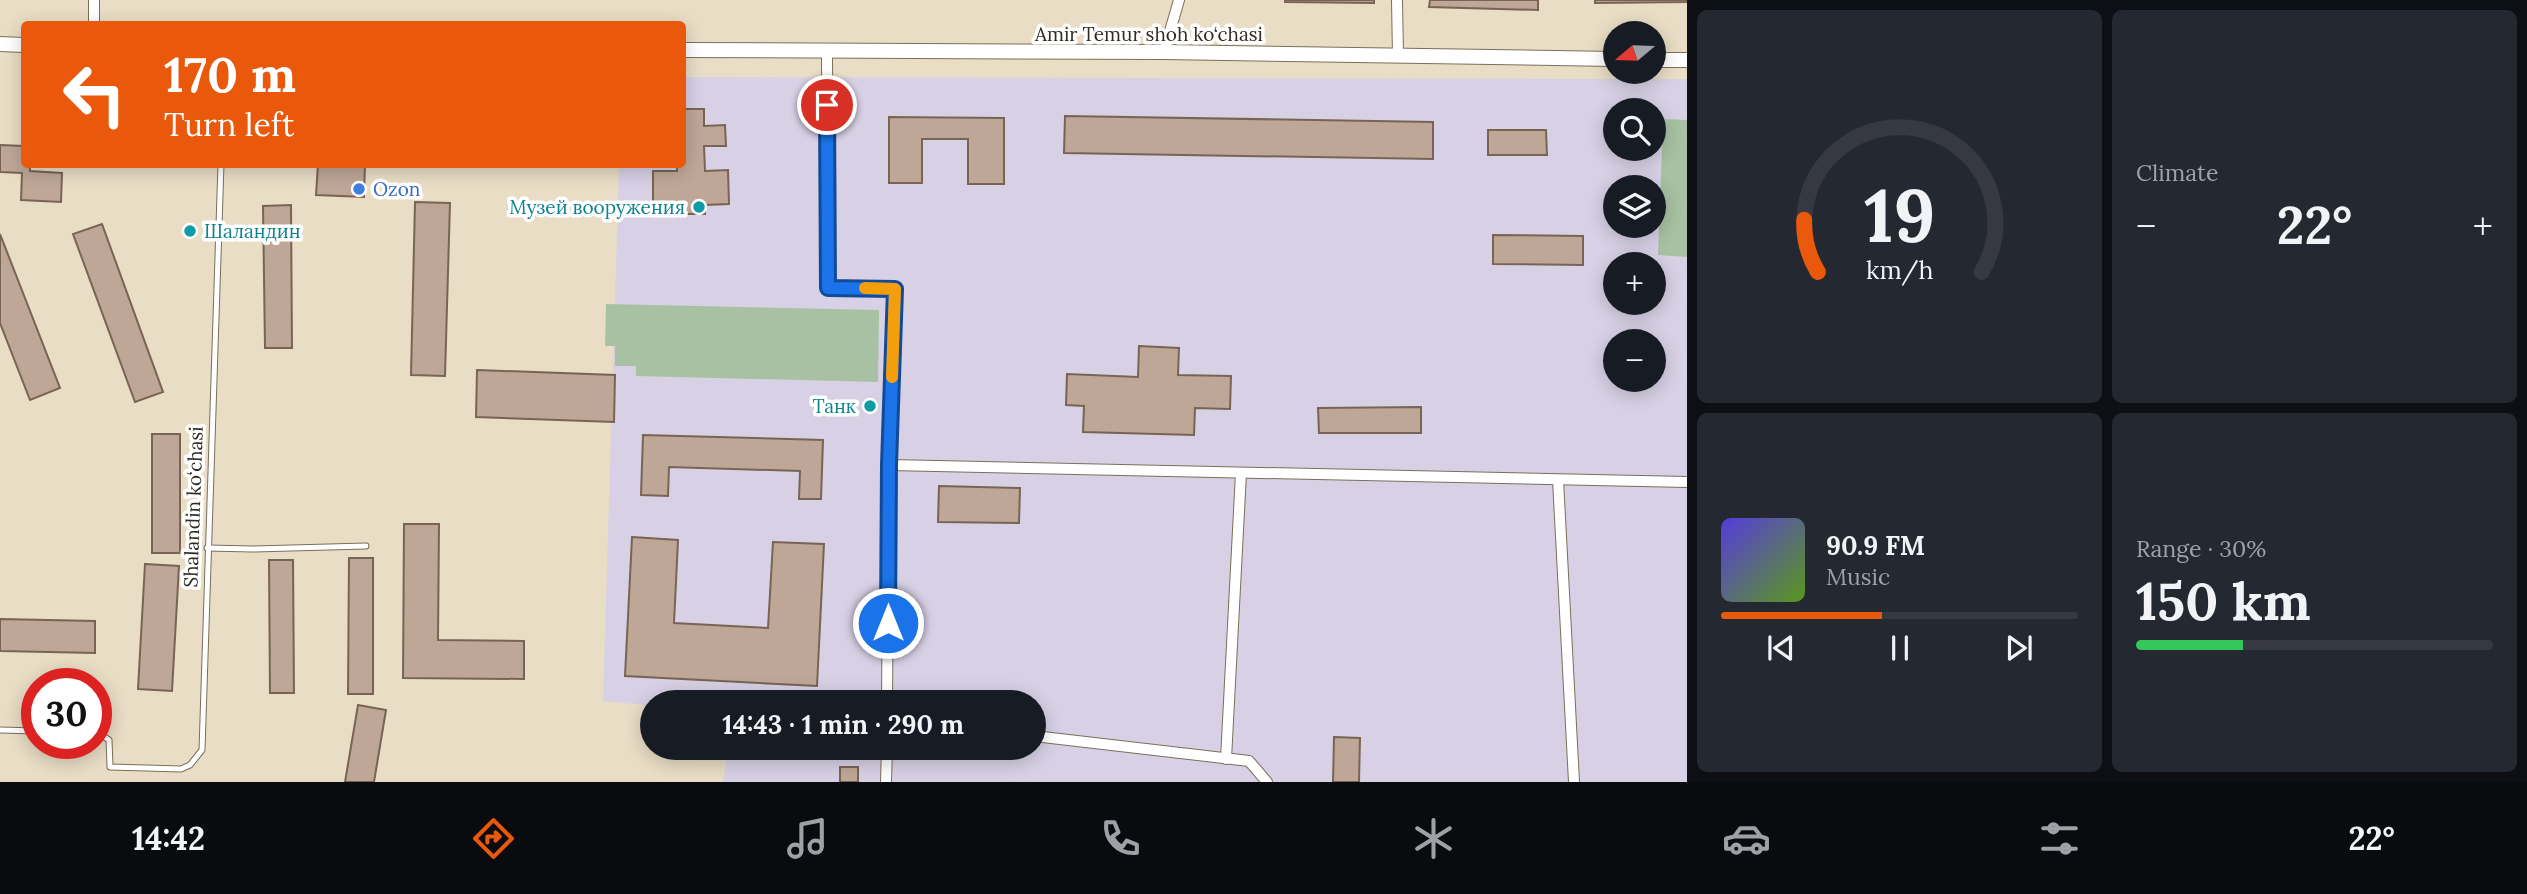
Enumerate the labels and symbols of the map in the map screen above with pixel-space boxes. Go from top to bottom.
north arrow [1603,21,1666,84]
street label: Amir Temur shoh ko‘chasi [1034,22,1263,46]
pin [797,75,857,135]
place label: Ozon [373,177,420,201]
marker: Ozon [351,181,367,197]
place label: Музей вооружения [509,195,685,219]
marker: Музей вооружения [691,199,707,215]
place label: Шаландин [204,219,301,243]
marker: Шаландин [182,223,198,239]
place label: Танк [812,394,857,418]
marker: Танк [862,398,878,414]
street label: Shalandin ko‘chasi [178,426,208,588]
position arrow [851,586,925,660]
speed limit sign: 30 [21,668,112,759]

